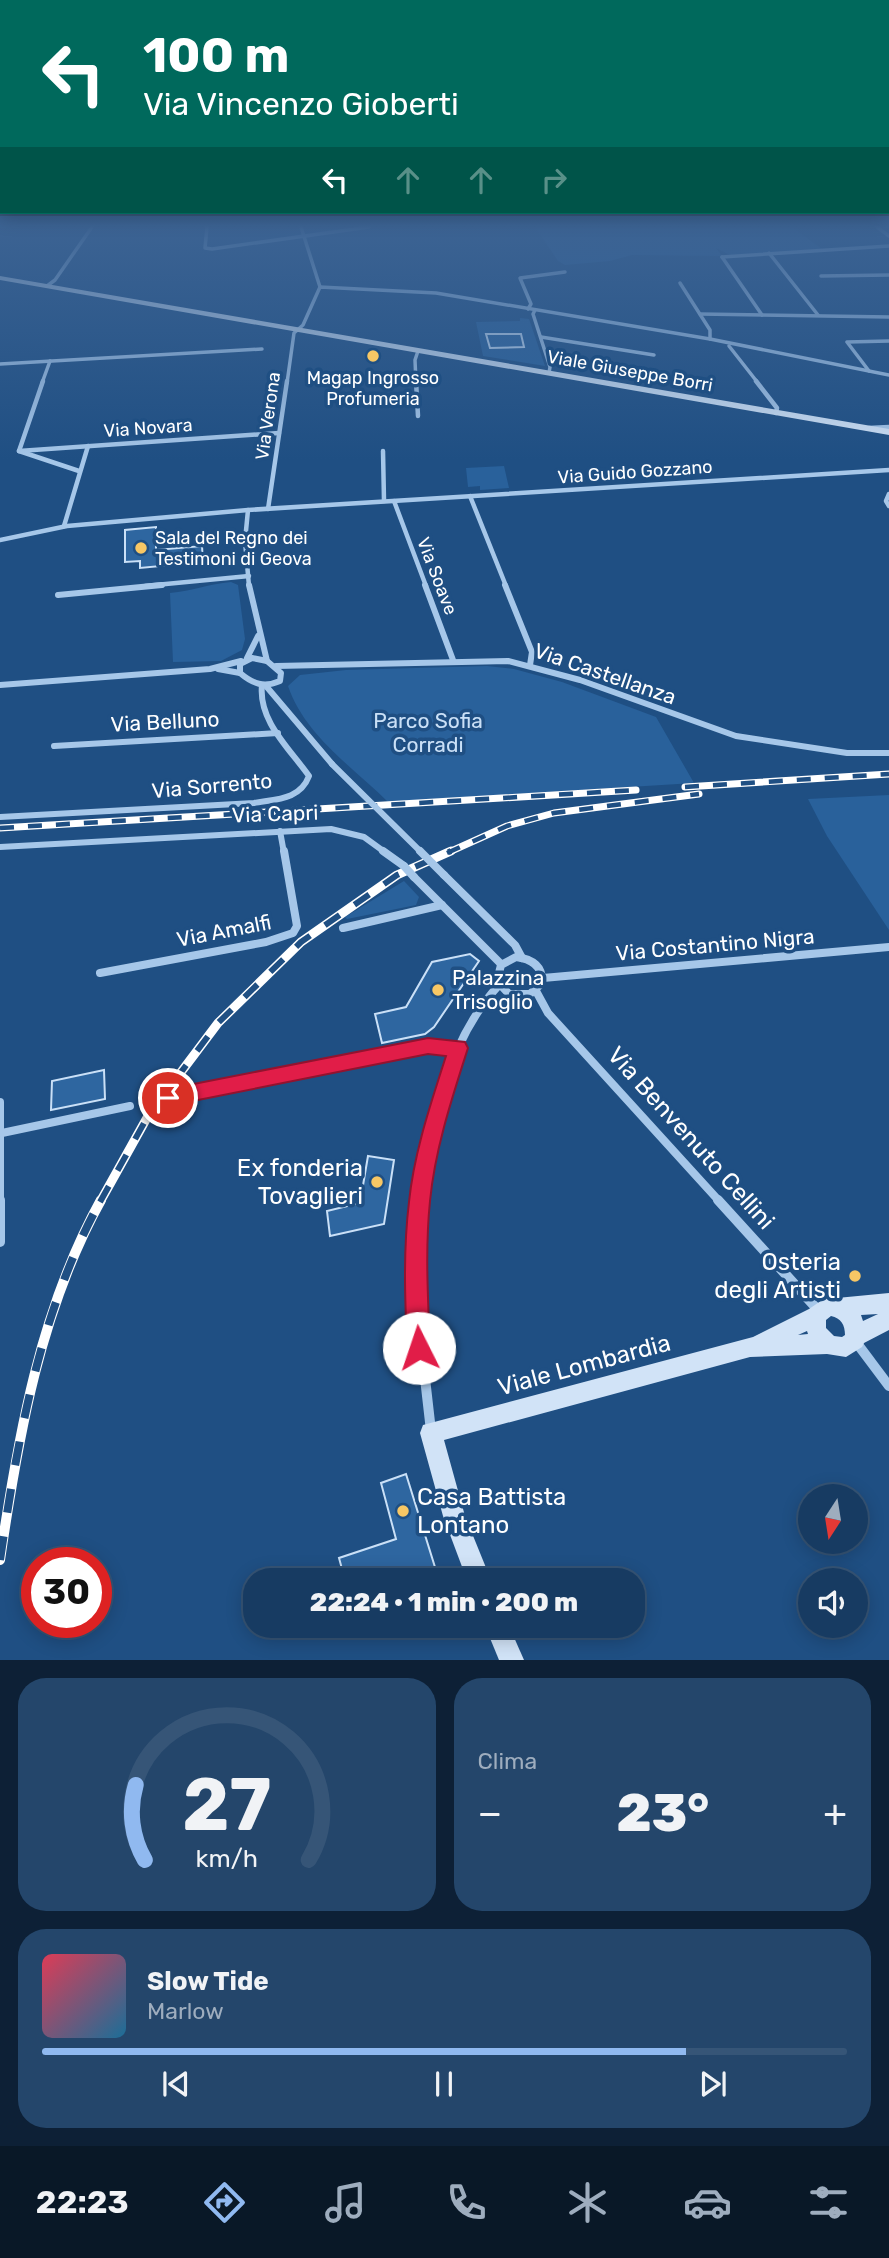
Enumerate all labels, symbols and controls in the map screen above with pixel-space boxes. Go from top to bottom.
text: 100 m [143,26,289,84]
icon: left [28,28,119,119]
text: Via Vincenzo Gioberti [143,85,459,123]
icon: left [316,161,354,199]
icon: ahead [389,161,427,199]
icon: ahead [462,161,500,199]
icon: right [535,161,573,199]
street label: Viale Giuseppe Borri [545,346,715,396]
marker: Magap Ingrosso Profumeria [365,348,381,364]
place label: Magap Ingrosso Profumeria [307,367,439,410]
street label: Via Verona [251,371,285,461]
street label: Via Novara [103,414,193,442]
street label: Via Guido Gozzano [557,456,713,488]
place label: Sala del Regno dei Testimoni di Geova [155,527,312,570]
street label: Via Soave [412,534,462,618]
marker: Sala del Regno dei Testimoni di Geova [133,540,149,556]
street label: Via Castellanza [531,638,679,710]
street label: Via Belluno [110,706,220,737]
park label: Parco Sofia Corradi [373,708,483,757]
street label: Via Sorrento [151,768,273,803]
street label: Via Capri [231,799,319,828]
street label: Via Amalfi [174,909,273,952]
street label: Via Costantino Nigra [615,923,815,966]
place label: Palazzina Trisoglio [452,965,544,1014]
marker: Palazzina Trisoglio [430,982,446,998]
street label: Via Benvenuto Cellini [602,1041,780,1235]
pin [138,1068,198,1128]
icon: arrive [149,1079,187,1117]
place label: Ex fonderia Tovaglieri [237,1154,363,1210]
marker: Ex fonderia Tovaglieri [369,1174,385,1190]
place label: Osteria degli Artisti [714,1248,841,1304]
marker: Osteria degli Artisti [847,1268,863,1284]
position arrow [382,1311,456,1385]
street label: Viale Lombardia [494,1328,674,1402]
place label: Casa Battista Lontano [417,1483,566,1539]
north arrow [798,1484,868,1554]
map controls [798,1484,868,1638]
marker: Casa Battista Lontano [395,1503,411,1519]
speed limit sign: 30 [21,1547,112,1638]
button: sound [798,1568,868,1638]
text: 22:24 · 1 min · 200 m [310,1587,578,1618]
text: Clima [478,1747,537,1775]
text: 27 [182,1763,271,1849]
text: 23° [616,1782,709,1844]
text: − [478,1790,502,1836]
text: + [823,1790,847,1836]
text: km/h [196,1844,258,1873]
text: Slow Tide [147,1966,269,1997]
text: Marlow [147,1997,224,2025]
icon: previous [157,2065,195,2103]
icon: pause [425,2065,463,2103]
icon: next [694,2065,732,2103]
icon: directions [200,2178,249,2227]
icon: music [321,2178,370,2227]
icon: phone [442,2178,491,2227]
icon: climate [563,2178,612,2227]
icon: car [683,2178,732,2227]
icon: filters [804,2178,853,2227]
text: 22:23 [36,2183,129,2221]

